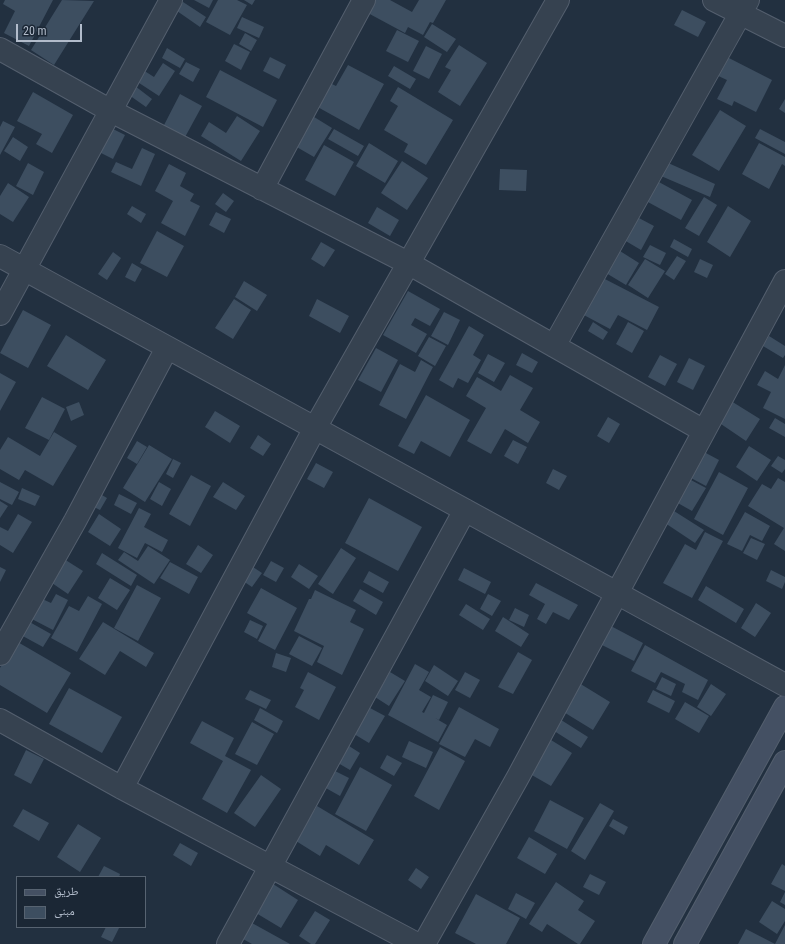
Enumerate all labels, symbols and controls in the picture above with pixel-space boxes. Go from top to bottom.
scale bar [18,16,84,42]
text: 20 m [23,24,47,38]
legend [16,876,146,928]
text: طريق [54,884,79,898]
text: مبنى [54,904,75,918]

